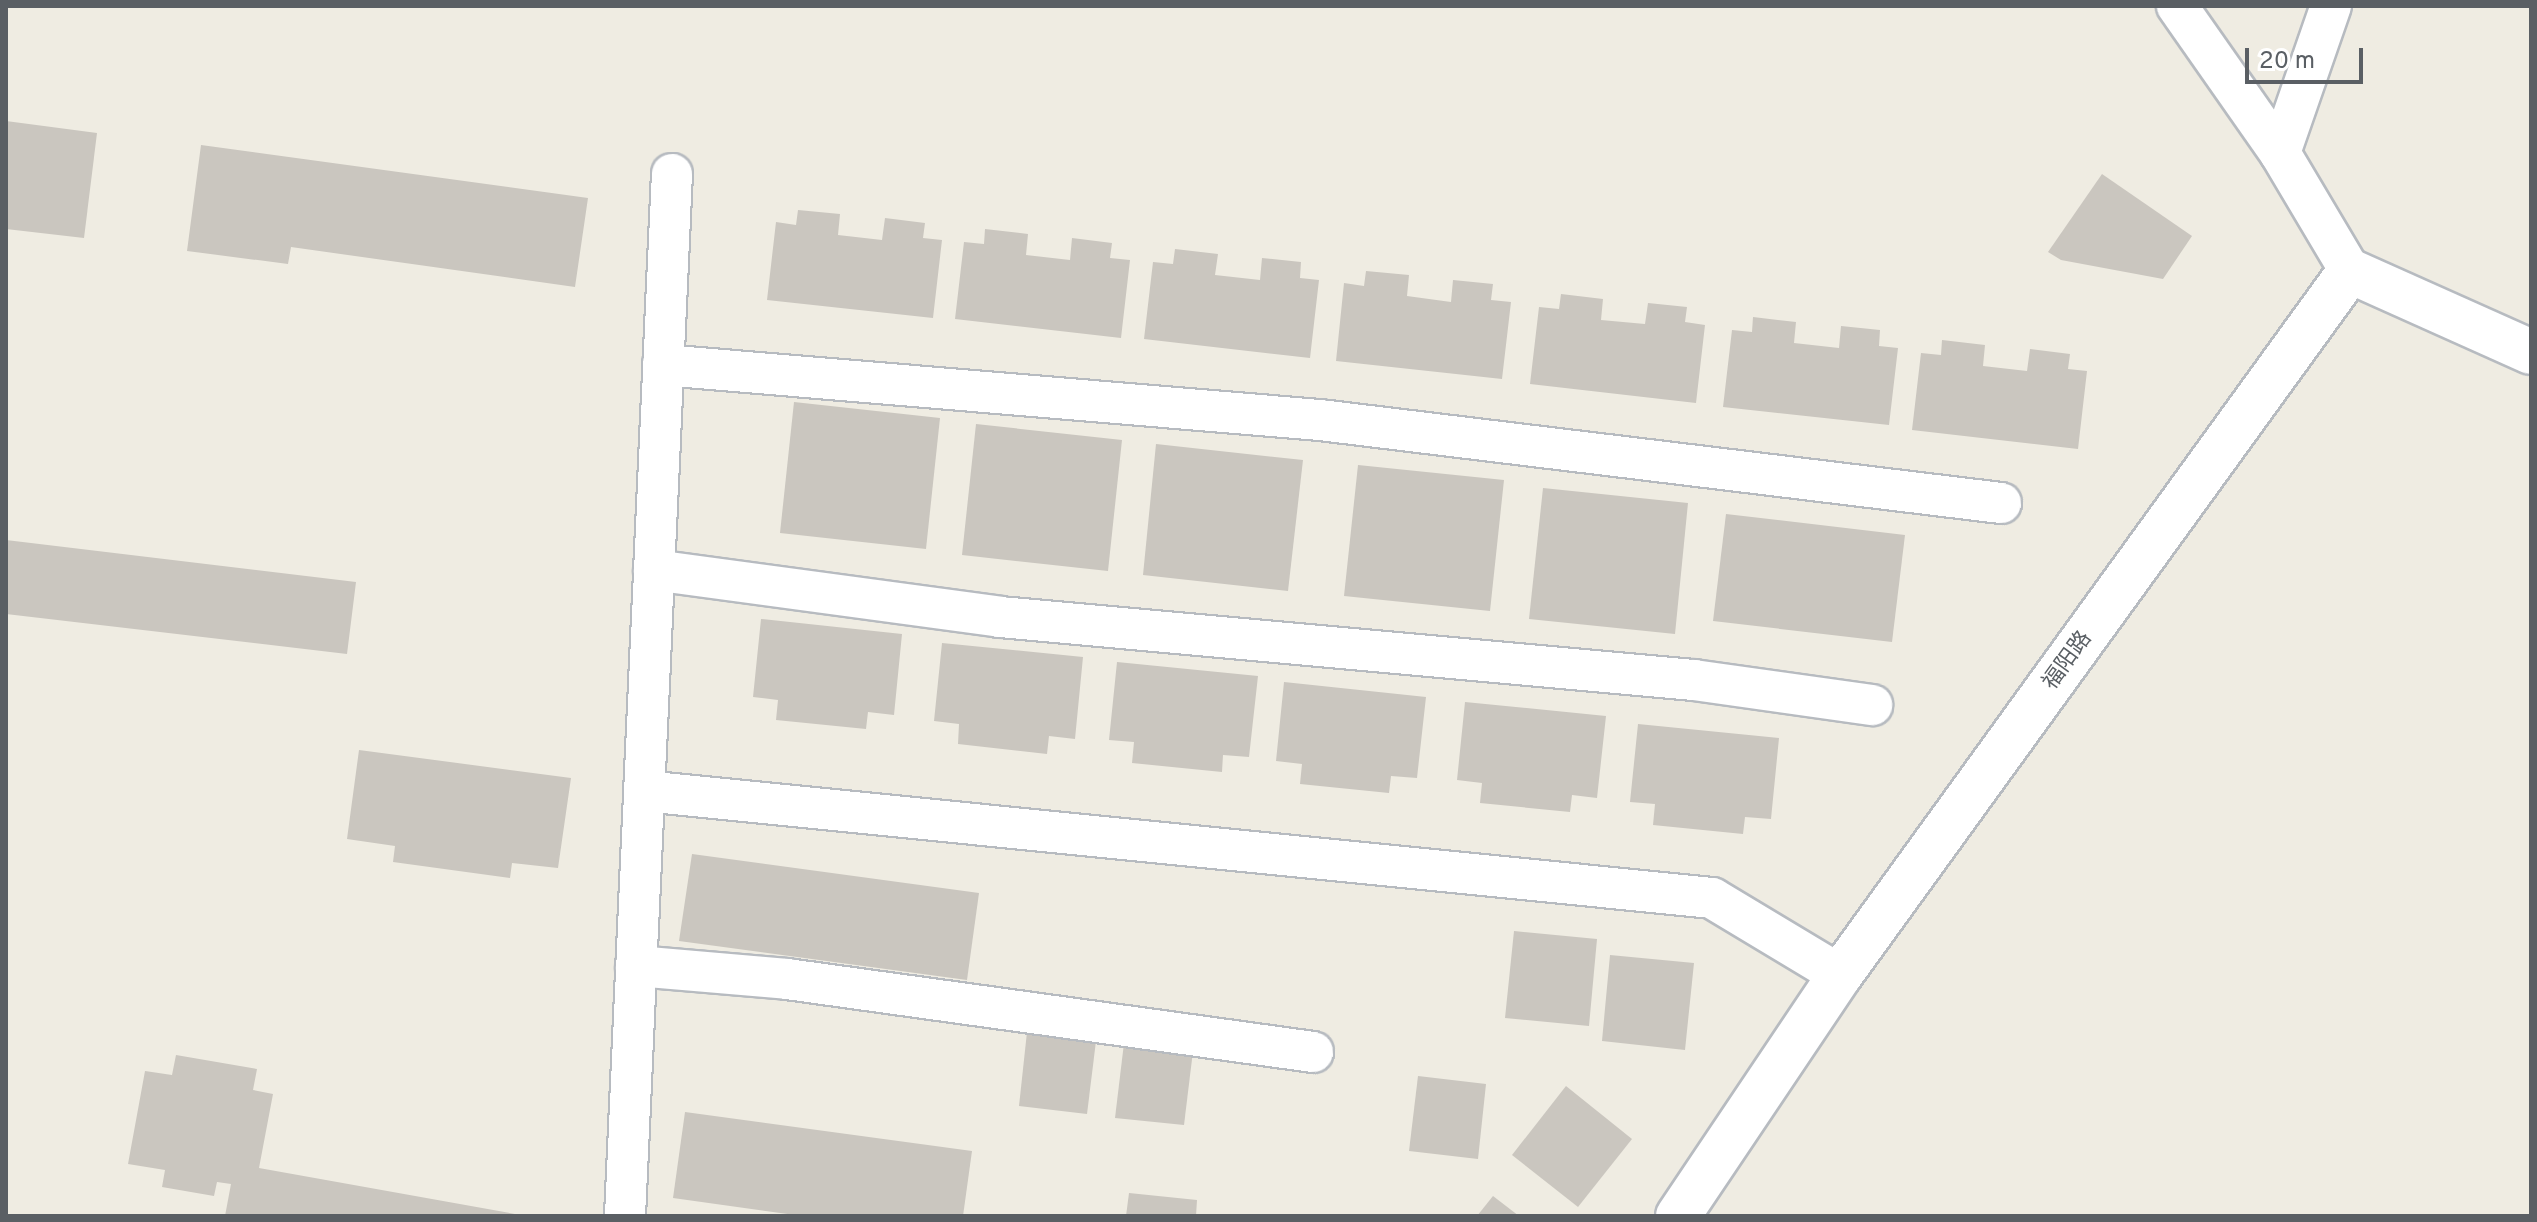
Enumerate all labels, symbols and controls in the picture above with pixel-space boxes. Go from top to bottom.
scale bar [2249,32,2367,82]
text: 20 m [2259,47,2315,77]
street label: 福阳路 [2038,627,2098,695]

